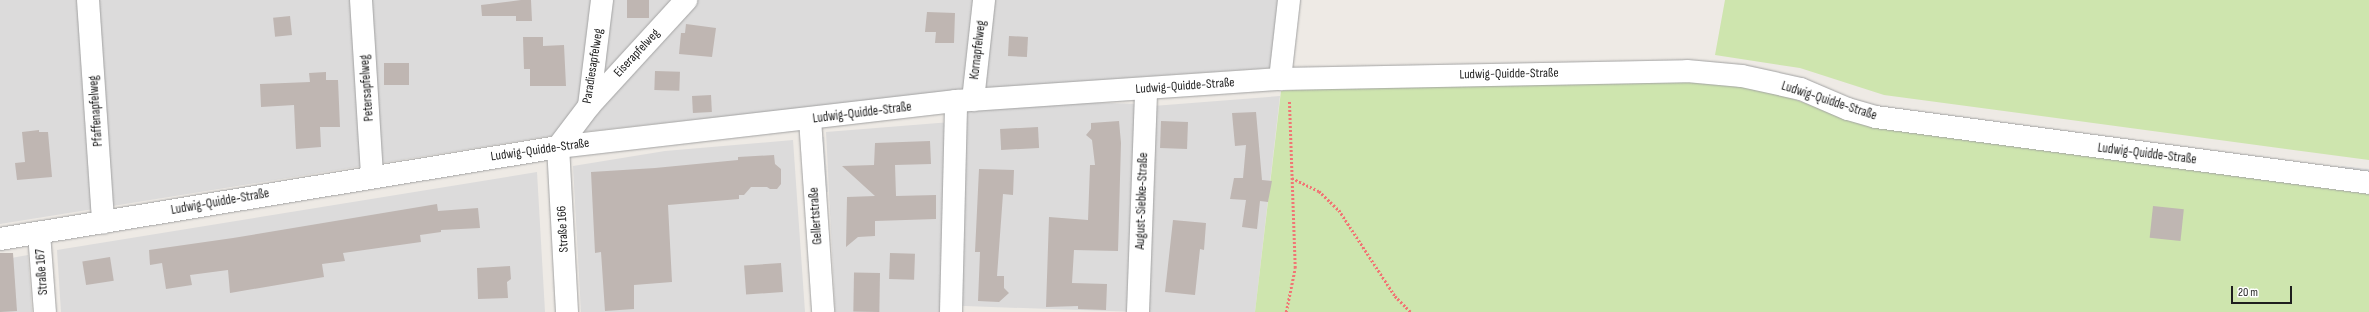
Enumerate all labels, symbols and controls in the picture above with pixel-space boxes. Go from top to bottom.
street label: Kornapfelweg [967,20,989,80]
street label: Eiserapfelweg [611,26,663,80]
street label: Paradiesapfelweg [579,27,607,105]
street label: Petersapfelweg [357,54,377,122]
street label: Ludwig-Quidde-Straße [1459,65,1559,83]
street label: Pfaffenapfelweg [86,75,106,147]
street label: Ludwig-Quidde-Straße [1135,75,1235,97]
street label: Ludwig-Quidde-Straße [1779,78,1879,124]
street label: Ludwig-Quidde-Straße [812,99,912,127]
street label: Ludwig-Quidde-Straße [490,135,590,165]
street label: Ludwig-Quidde-Straße [2097,140,2197,168]
street label: August-Siebke-Straße [1133,152,1151,250]
street label: Ludwig-Quidde-Straße [170,186,270,218]
street label: Gellertstraße [806,187,826,245]
street label: Straße 166 [554,205,572,253]
street label: Straße 167 [33,248,51,296]
scale bar [2233,278,2294,304]
text: 20 m [2238,285,2258,300]

